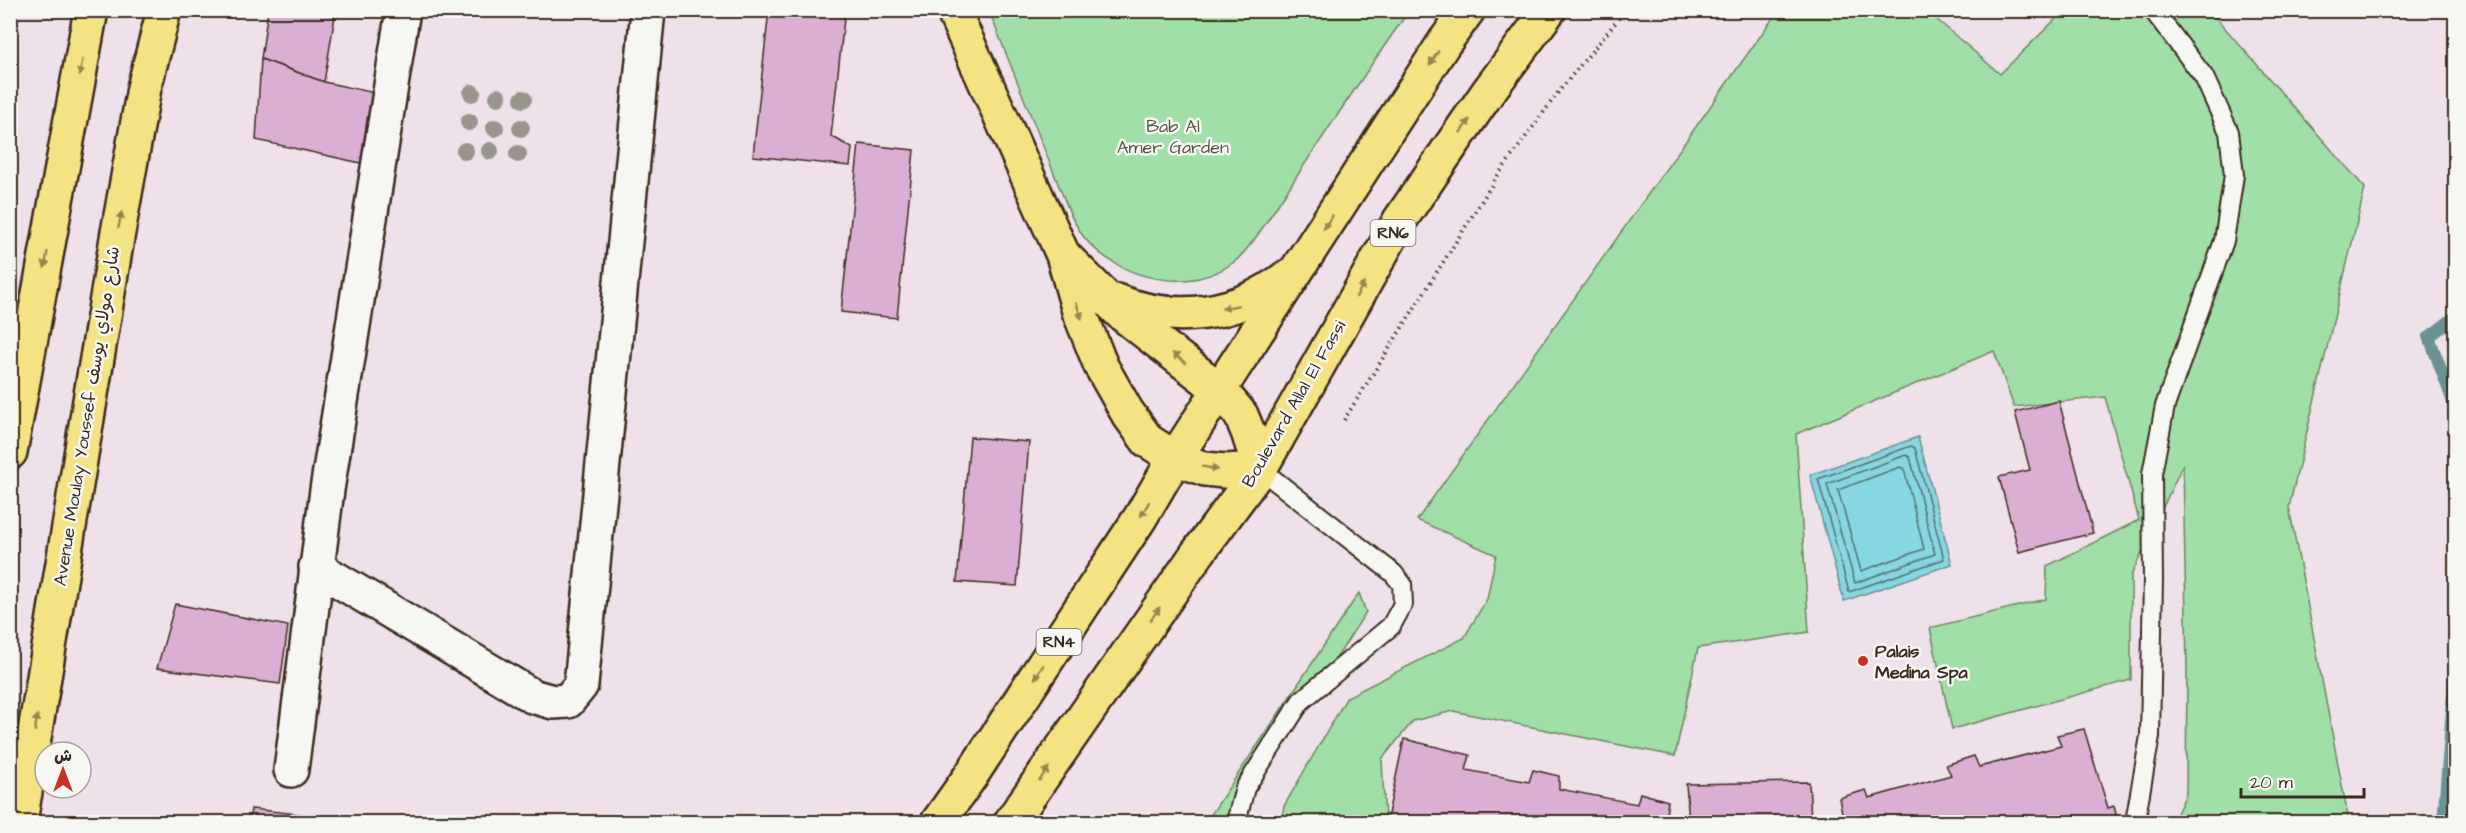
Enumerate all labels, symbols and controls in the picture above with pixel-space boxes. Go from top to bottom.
one-way arrow [1429,50,1440,66]
one-way arrow [76,59,85,78]
park label: Bab Al Amer Garden [1117,114,1229,160]
one-way arrow [1459,118,1471,134]
one-way arrow [116,211,125,230]
one-way arrow [1323,214,1334,230]
road number: RN6 [1370,220,1416,246]
street label: Avenue Moulay Youssef شارع مولاي يوسف [48,244,127,588]
one-way arrow [41,251,50,270]
one-way arrow [1355,282,1366,298]
one-way arrow [1075,302,1085,320]
one-way arrow [1220,303,1239,312]
street label: Boulevard Allal El Fassi [1236,316,1352,492]
one-way arrow [1171,352,1186,364]
one-way arrow [1200,464,1219,473]
one-way arrow [1140,501,1151,517]
one-way arrow [1149,606,1160,622]
road number: RN4 [1036,629,1082,655]
place label: Palais Medina Spa [1875,639,1969,685]
marker: Palais Medina Spa [1856,654,1870,668]
one-way arrow [1034,664,1045,680]
one-way arrow [32,714,41,733]
north arrow [33,740,93,800]
text: ش [54,745,72,767]
scale bar [2241,761,2364,799]
one-way arrow [1038,766,1049,782]
text: 20 m [2250,770,2293,795]

